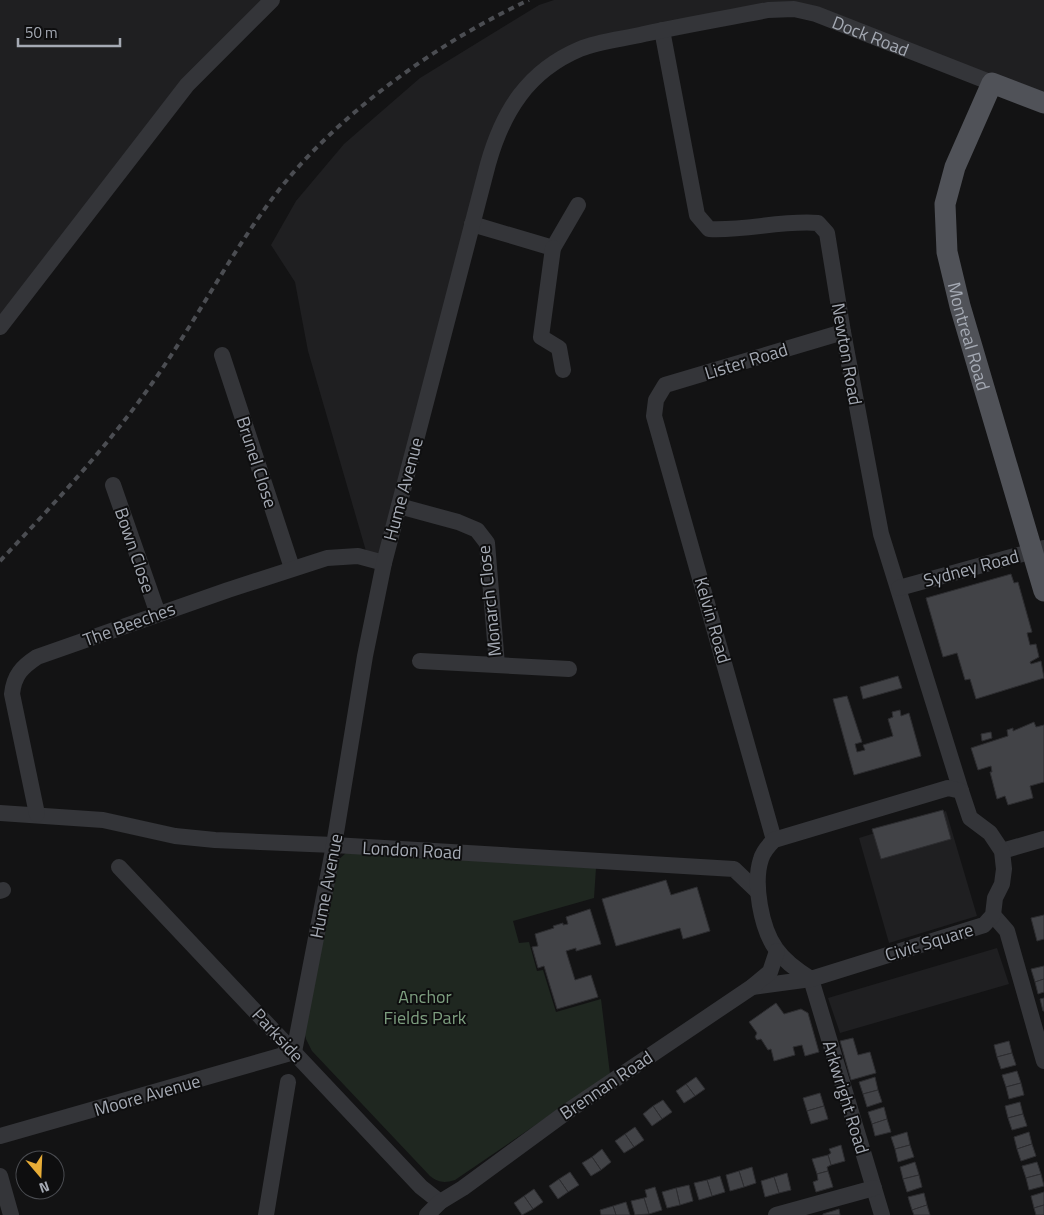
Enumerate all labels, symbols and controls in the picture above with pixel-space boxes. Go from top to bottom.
street label: Dock Road [828,8,913,63]
scale bar [18,15,120,47]
text: 50 m [25,21,58,44]
street label: Montreal Road [941,279,998,394]
street label: Newton Road [825,301,869,407]
street label: Lister Road [701,336,791,386]
street label: Brunel Close [230,413,284,511]
street label: Hume Avenue [376,434,430,544]
street label: Bown Close [108,504,162,596]
street label: Sydney Road [920,542,1022,594]
street label: Monarch Close [470,544,508,658]
street label: Kelvin Road [688,574,738,666]
street label: The Beeches [79,595,179,653]
street label: Hume Avenue [303,831,349,941]
street label: London Road [362,834,462,866]
street label: Civic Square [881,916,977,968]
park label: Anchor Fields Park [384,983,467,1031]
street label: Parkside [246,1002,310,1068]
street label: Arkwright Road [816,1037,876,1157]
street label: Brennan Road [554,1044,658,1126]
street label: Moore Avenue [91,1067,203,1123]
north arrow [15,1150,65,1200]
text: N [36,1176,52,1199]

